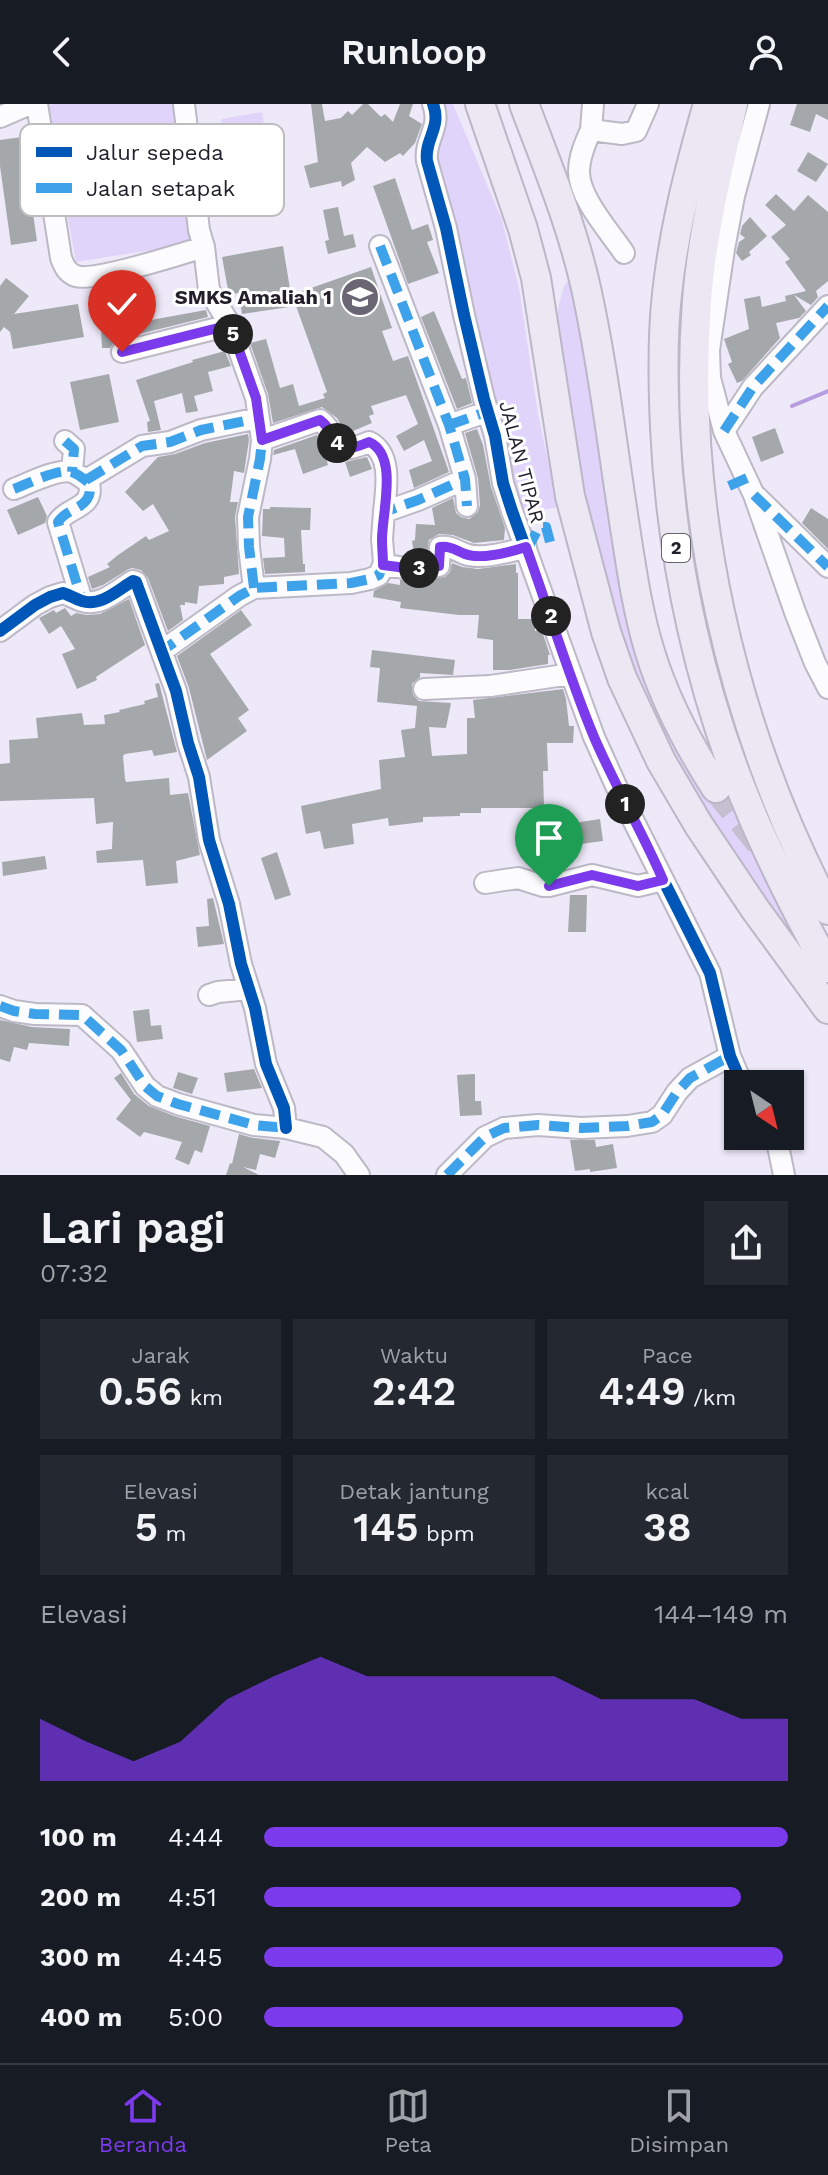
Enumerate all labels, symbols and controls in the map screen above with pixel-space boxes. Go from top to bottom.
icon: back [40,30,84,74]
icon: person [744,30,788,74]
text: Runloop [341,31,487,73]
legend [20,124,284,216]
text: Jalur sepeda [86,140,224,165]
text: Jalan setapak [86,176,235,201]
pin [88,270,156,352]
school or university icon: SMKS Amaliah 1 [339,276,381,318]
icon: check [100,282,144,326]
place label: SMKS Amaliah 1 [175,285,332,309]
pin: 5 [213,314,253,354]
text: 5 [227,321,239,346]
street label: JALAN TIPAR [494,398,550,526]
pin: 4 [317,423,357,463]
text: 4 [330,430,344,455]
road number: 2 [662,534,690,562]
pin: 3 [399,548,439,588]
text: 3 [412,555,426,580]
pin: 2 [531,596,571,636]
text: 2 [544,603,558,628]
pin: 1 [605,784,645,824]
text: 1 [620,791,630,816]
pin [515,804,583,886]
icon: arrive [527,816,571,860]
north arrow [724,1070,804,1150]
map controls [724,1070,804,1150]
button: share [704,1201,788,1285]
text: Lari pagi [40,1202,226,1254]
text: 07:32 [40,1258,108,1288]
text: Jarak [132,1343,190,1368]
text: Waktu [380,1343,448,1368]
text: Pace [642,1343,693,1368]
text: 0.56 [98,1368,182,1415]
text: 2:42 [372,1368,456,1415]
text: 4:49 [598,1368,686,1415]
text: km [182,1385,223,1410]
text: /km [686,1385,736,1410]
text: Elevasi [124,1479,198,1504]
text: Detak jantung [339,1479,489,1504]
text: kcal [646,1479,689,1504]
text: 5 [135,1504,158,1551]
text: 145 [353,1504,419,1551]
text: 38 [643,1504,692,1551]
text: m [158,1521,187,1546]
text: bpm [419,1521,475,1546]
text: Elevasi [40,1599,128,1629]
text: 144–149 m [654,1599,788,1629]
text: 100 m [40,1822,117,1852]
text: 4:44 [168,1822,223,1852]
text: 200 m [40,1882,121,1912]
text: 4:51 [168,1882,217,1912]
text: 300 m [40,1942,121,1972]
text: 4:45 [168,1942,223,1972]
text: 400 m [40,2002,122,2032]
text: 5:00 [168,2002,223,2032]
tab: Beranda [99,2084,187,2157]
tab: Peta [384,2084,432,2157]
tab: Disimpan [629,2084,729,2157]

